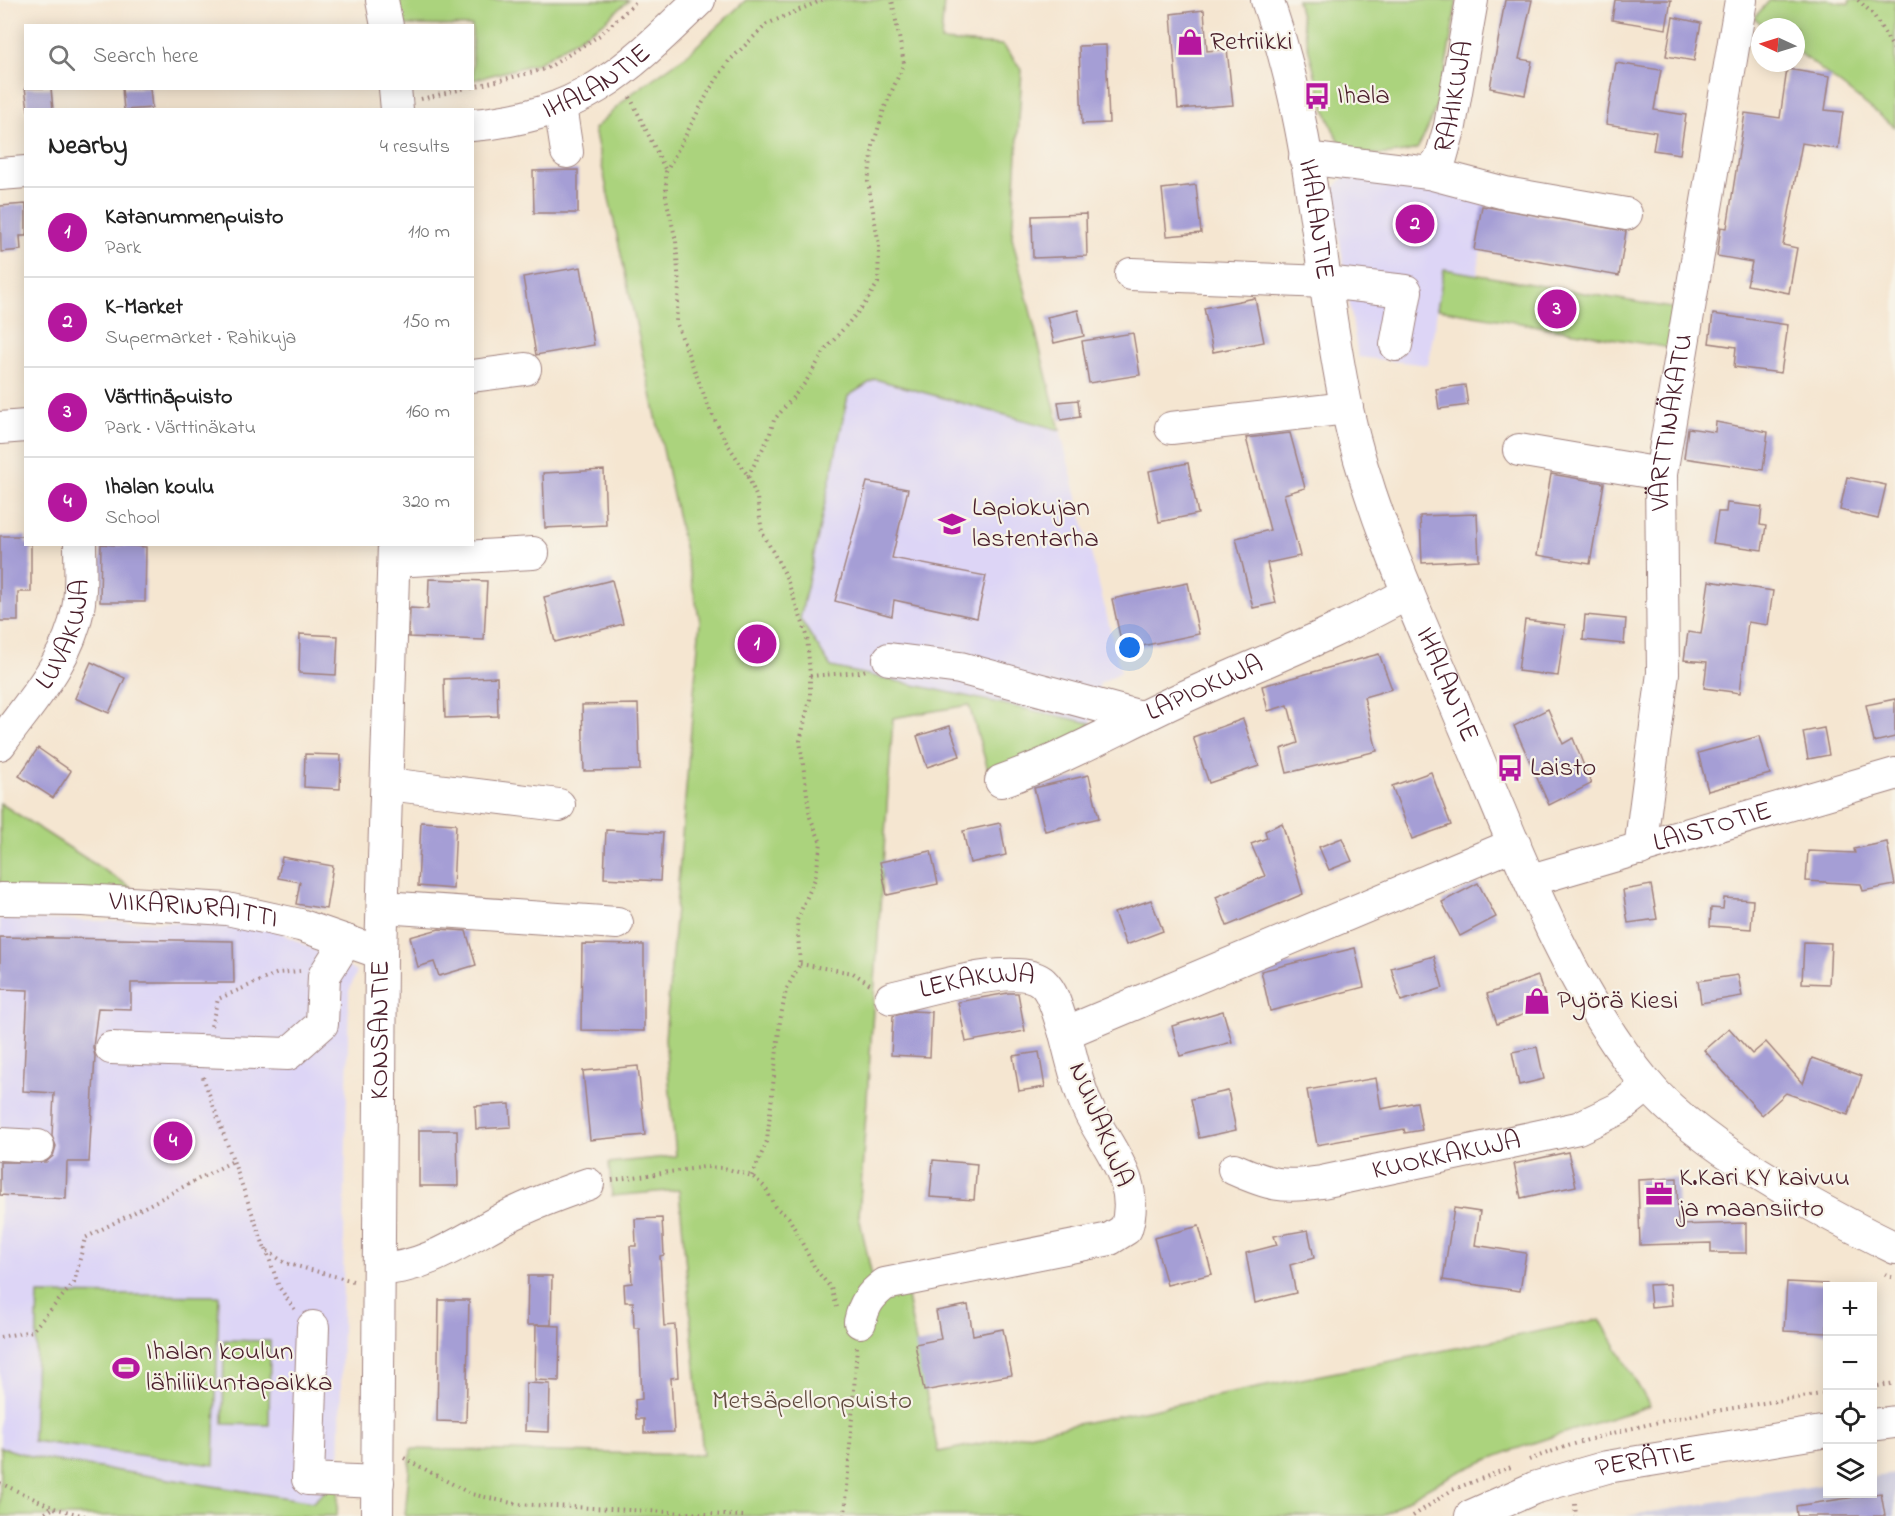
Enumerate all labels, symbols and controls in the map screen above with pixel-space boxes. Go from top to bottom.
north arrow [1751,18,1805,72]
place label: Retriikki [1210,23,1293,62]
search box [24,24,474,90]
shop icon: Retriikki [1175,27,1205,57]
street label: IHALANTIE [538,34,660,130]
street label: RAHIKUJA [1424,37,1484,157]
icon: search [45,41,78,74]
text: Search here [93,41,198,73]
place label: Ihala [1337,77,1390,116]
bus stop icon: Ihala [1302,81,1332,111]
text: Nearby [48,128,127,166]
text: 4 results [380,133,450,162]
street label: IHALANTIE [1287,156,1344,282]
text: Katanummenpuisto [105,202,284,234]
pin: 2 [1396,202,1434,246]
text: 1 [64,218,71,247]
text: 110 m [408,218,450,247]
text: Park [105,234,141,263]
pin: 3 [1538,286,1576,332]
text: K-Market [105,292,183,324]
text: 2 [63,308,72,337]
text: 150 m [403,308,450,337]
text: Supermarket · Rahikuja [105,324,296,353]
street label: VÄRTTINÄKATU [1641,331,1704,512]
text: Värttinäpuisto [105,382,233,414]
text: 3 [63,398,72,427]
text: 160 m [406,398,450,427]
text: Park · Värttinäkatu [105,414,256,443]
text: Ihalan koulu [105,472,214,504]
text: 4 [63,488,72,517]
text: 320 m [403,488,450,517]
place label: Lapiokujan lastentarha [972,489,1099,559]
text: School [105,504,160,533]
school or university icon: Lapiokujan lastentarha [937,509,967,539]
street label: LUVAKUJA [26,579,100,698]
street label: IHALANTIE [1405,621,1489,748]
pin: 1 [738,622,777,666]
your location [1115,633,1144,662]
street label: LAPIOKUJA [1139,645,1270,732]
place label: Laisto [1530,749,1596,788]
bus stop icon: Laisto [1495,753,1525,783]
street label: LAISTOTIE [1649,791,1776,863]
street label: VIIKARINRAITTI [107,882,282,939]
street label: LEKAKUJA [915,955,1038,1010]
street label: KONSANTIE [360,960,400,1100]
place label: Pyörä Kiesi [1557,982,1678,1021]
shop icon: Pyörä Kiesi [1522,986,1552,1016]
street label: NUIJAKUJA [1057,1057,1143,1193]
pin: 4 [154,1118,192,1164]
street label: KUOKKAKUJA [1369,1121,1524,1190]
place label: K.Kari KY kaivuu ja maansiirto [1676,1159,1850,1229]
office icon: K.Kari KY kaivuu ja maansiirto [1644,1179,1674,1209]
map controls [1823,1282,1877,1498]
button: + [1823,1282,1877,1336]
place label: Ihalan koulun lähiliikuntapaikka [146,1333,333,1403]
button: − [1823,1336,1877,1390]
sports icon: Ihalan koulun lähiliikuntapaikka [111,1353,141,1383]
park label: Metsäpellonpuisto [712,1382,912,1421]
button: locate [1823,1390,1877,1444]
street label: PERÄTIE [1591,1433,1698,1489]
button: layers [1823,1444,1877,1498]

